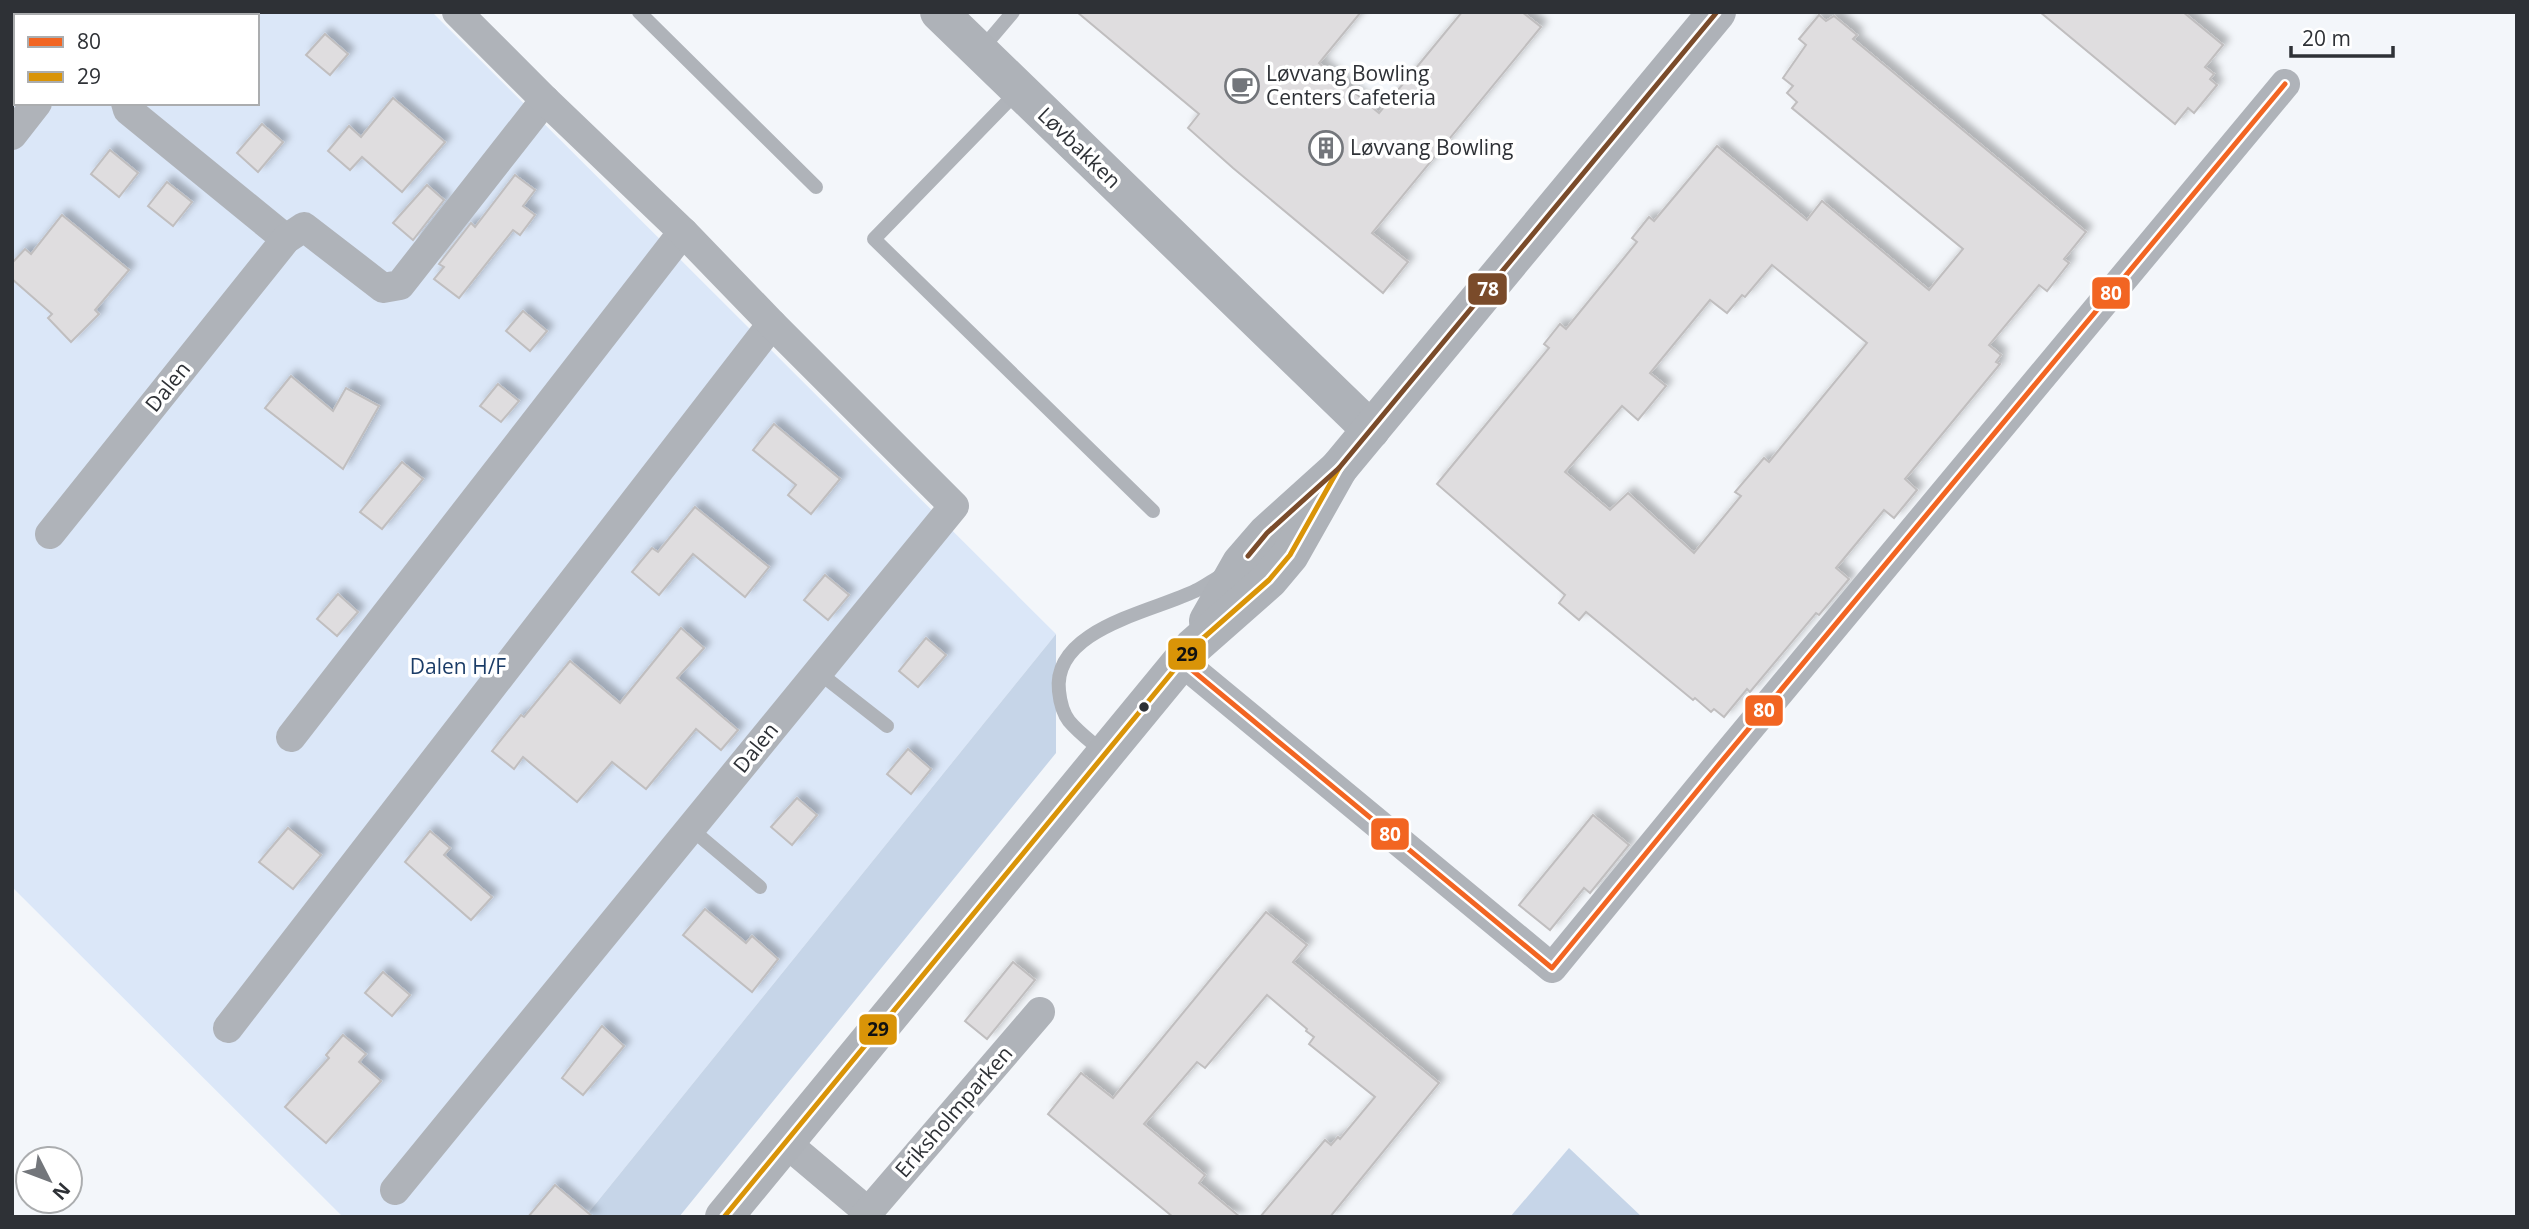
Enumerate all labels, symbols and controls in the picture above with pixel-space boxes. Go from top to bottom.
legend [14,14,259,105]
scale bar [2291,14,2392,58]
text: 20 m [2302,24,2351,52]
text: 80 [77,27,101,55]
place label: Løvvang Bowling Centers Cafeteria [1266,59,1436,111]
text: 29 [77,62,101,90]
cafe icon: Løvvang Bowling Centers Cafeteria [1223,67,1261,105]
street label: Løvbakken [1032,101,1127,194]
building icon: Løvvang Bowling [1307,129,1345,167]
place label: Løvvang Bowling [1350,133,1513,161]
line badge: 78 [1467,272,1508,306]
text: 78 [1477,276,1499,302]
line badge: 80 [2091,276,2131,310]
text: 80 [2100,280,2122,306]
street label: Dalen [138,355,196,417]
line badge: 29 [1167,637,1207,671]
text: 29 [1176,641,1198,667]
park label: Dalen H/F [410,652,506,680]
line badge: 80 [1744,694,1784,727]
text: 80 [1753,697,1775,723]
unlabelled marker [1137,700,1151,714]
street label: Dalen [726,716,784,778]
line badge: 80 [1370,817,1410,851]
text: 80 [1379,821,1401,847]
line badge: 29 [858,1013,898,1046]
text: 29 [867,1016,889,1042]
street label: Eriksholmparken [888,1040,1018,1183]
north arrow [14,1145,84,1215]
text: N [47,1177,76,1206]

